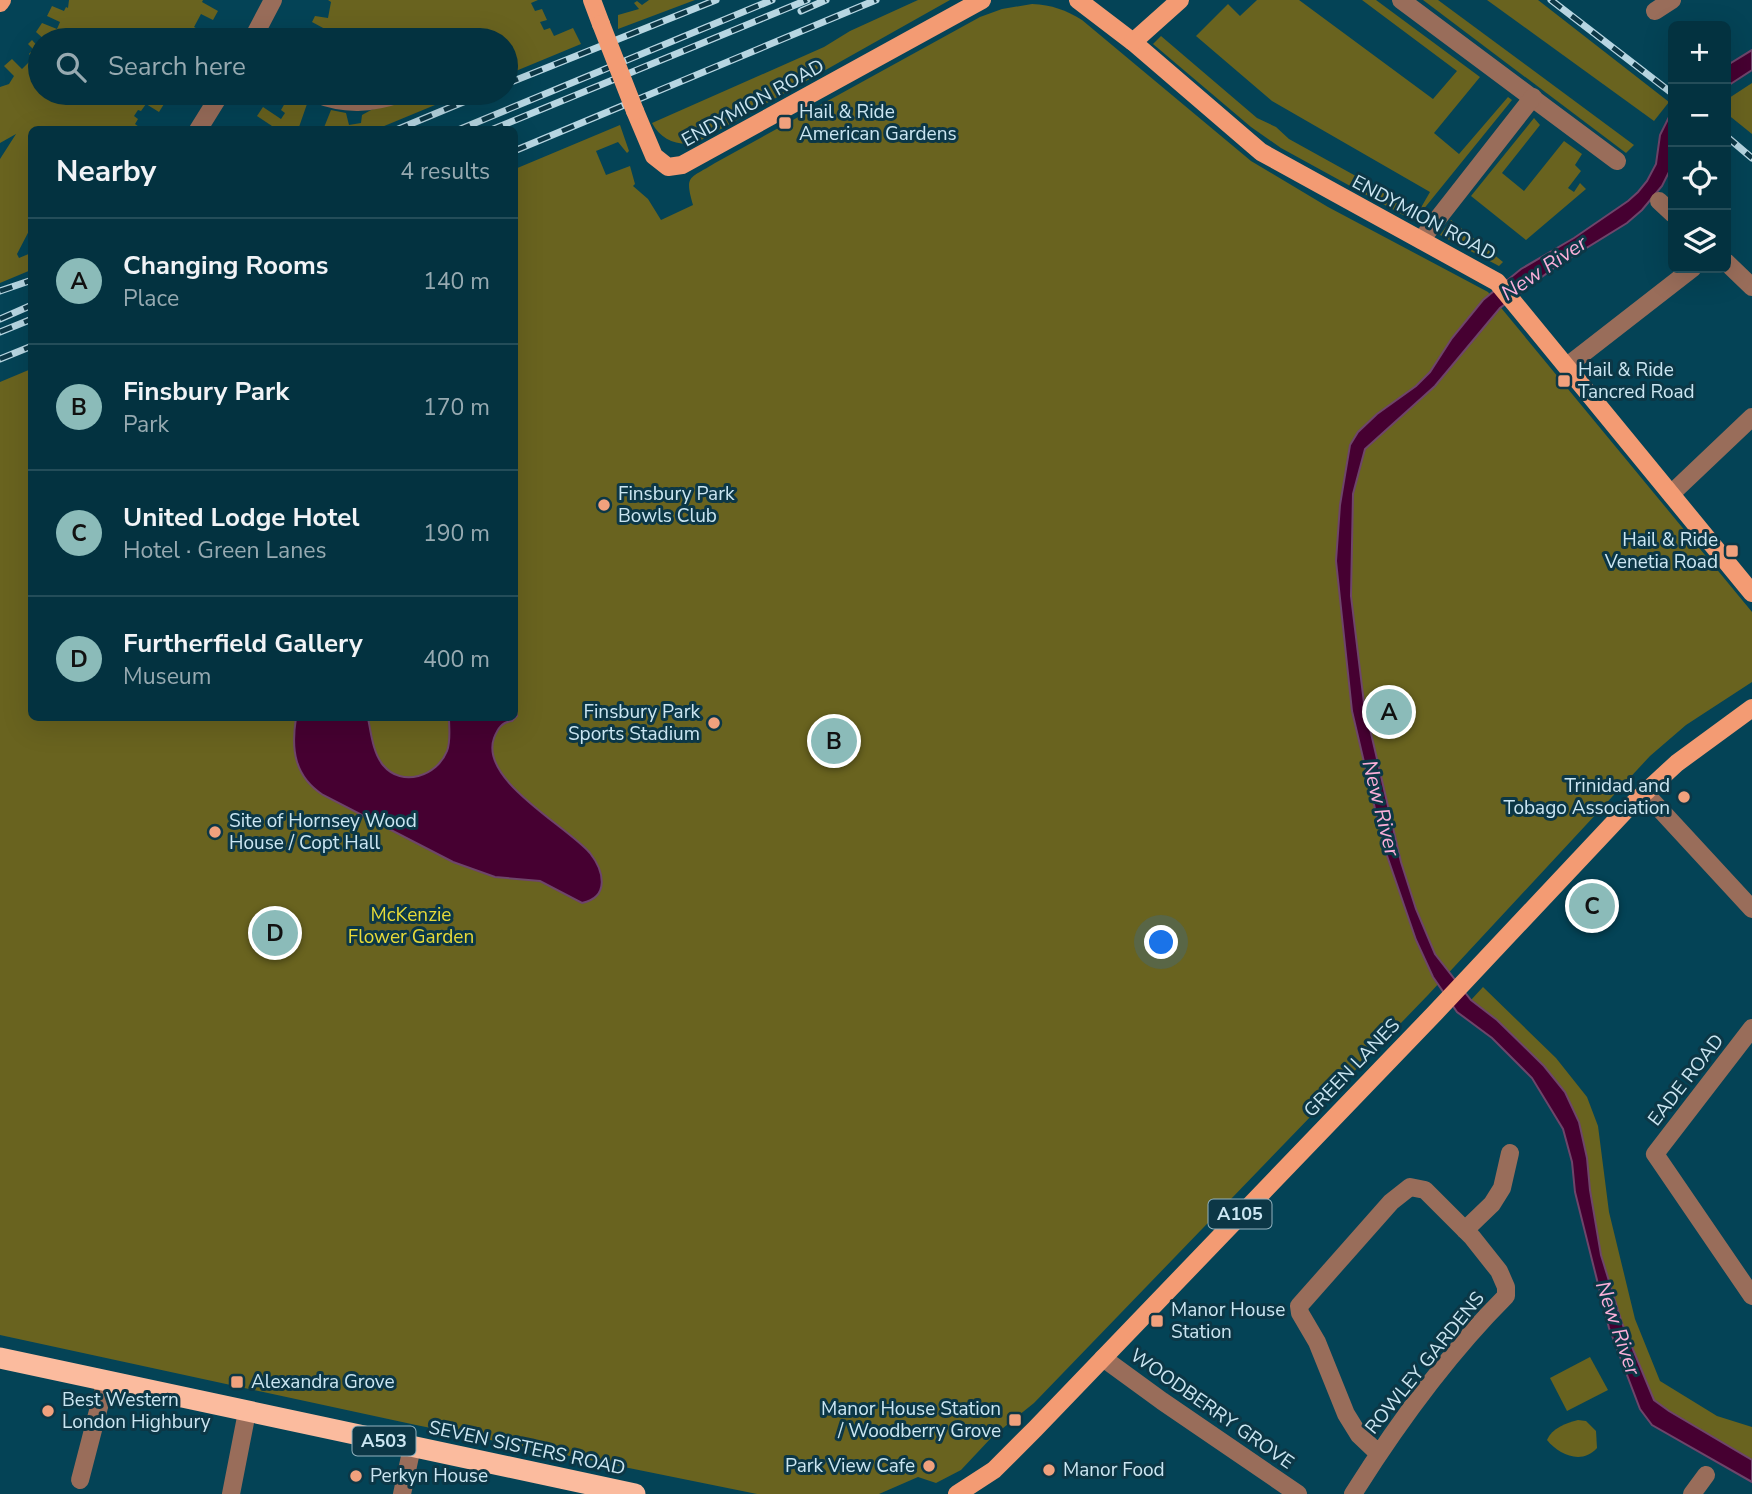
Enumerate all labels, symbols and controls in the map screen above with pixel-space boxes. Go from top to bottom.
map controls [1668,21,1731,273]
button: + [1668,21,1731,84]
search box [28,28,518,105]
icon: search [52,48,90,86]
text: Search here [108,49,246,84]
street label: ENDYMION ROAD [677,53,829,153]
button: − [1668,84,1731,147]
place label: Hail & Ride American Gardens [799,99,957,147]
marker: Hail & Ride American Gardens [777,115,793,131]
button: locate [1668,147,1731,210]
text: Nearby [56,151,156,192]
text: 4 results [400,156,490,187]
street label: ENDYMION ROAD [1347,169,1501,267]
button: layers [1668,210,1731,273]
water label: New River [1496,229,1593,307]
text: Changing Rooms [123,248,329,283]
text: A [70,266,88,297]
text: 140 m [423,266,490,297]
text: Place [123,283,179,314]
place label: Hail & Ride Tancred Road [1578,357,1695,405]
marker: Hail & Ride Tancred Road [1556,373,1572,389]
text: Finsbury Park [123,374,289,409]
text: B [71,392,87,423]
text: 170 m [423,392,490,423]
text: Park [123,409,169,440]
place label: Finsbury Park Bowls Club [618,481,735,529]
marker: Finsbury Park Bowls Club [596,497,612,513]
text: United Lodge Hotel [123,500,360,535]
text: C [71,518,87,549]
text: 190 m [423,518,490,549]
place label: Hail & Ride Venetia Road [1604,527,1718,575]
text: Hotel · Green Lanes [123,535,327,566]
marker: Hail & Ride Venetia Road [1724,543,1740,559]
text: Furtherfield Gallery [123,626,363,661]
text: D [70,644,88,675]
text: 400 m [423,644,490,675]
text: Museum [123,661,211,692]
pin: A [1366,686,1412,738]
place label: Finsbury Park Sports Stadium [568,699,700,747]
marker: Finsbury Park Sports Stadium [706,715,722,731]
pin: B [811,715,857,767]
water label: New River [1356,757,1407,859]
place label: Trinidad and Tobago Association [1503,773,1670,821]
marker: Trinidad and Tobago Association [1676,789,1692,805]
place label: Site of Hornsey Wood House / Copt Hall [229,808,417,856]
marker: Site of Hornsey Wood House / Copt Hall [207,824,223,840]
pin: C [1569,880,1615,932]
park label: McKenzie Flower Garden [348,902,474,950]
pin: D [252,907,298,959]
your location [1144,925,1178,959]
street label: GREEN LANES [1298,1013,1406,1123]
street label: EADE ROAD [1642,1029,1730,1131]
road number: A105 [1208,1199,1272,1228]
water label: New River [1589,1277,1647,1379]
street label: ROWLEY GARDENS [1359,1286,1491,1440]
place label: Manor House Station [1171,1297,1285,1345]
marker: Manor House Station [1149,1313,1165,1329]
street label: WOODBERRY GROVE [1125,1343,1299,1475]
place label: Alexandra Grove [251,1369,395,1395]
marker: Alexandra Grove [229,1374,245,1390]
place label: Best Western London Highbury [62,1387,211,1435]
place label: Manor House Station / Woodberry Grove [821,1396,1001,1444]
marker: Best Western London Highbury [40,1403,56,1419]
marker: Manor House Station / Woodberry Grove [1007,1412,1023,1428]
street label: SEVEN SISTERS ROAD [426,1414,628,1482]
road number: A503 [352,1426,416,1456]
place label: Park View Cafe [785,1453,915,1479]
place label: Manor Food [1063,1457,1165,1483]
marker: Park View Cafe [921,1458,937,1474]
marker: Manor Food [1041,1462,1057,1478]
place label: Perkyn House [370,1463,488,1489]
marker: Perkyn House [348,1468,364,1484]

